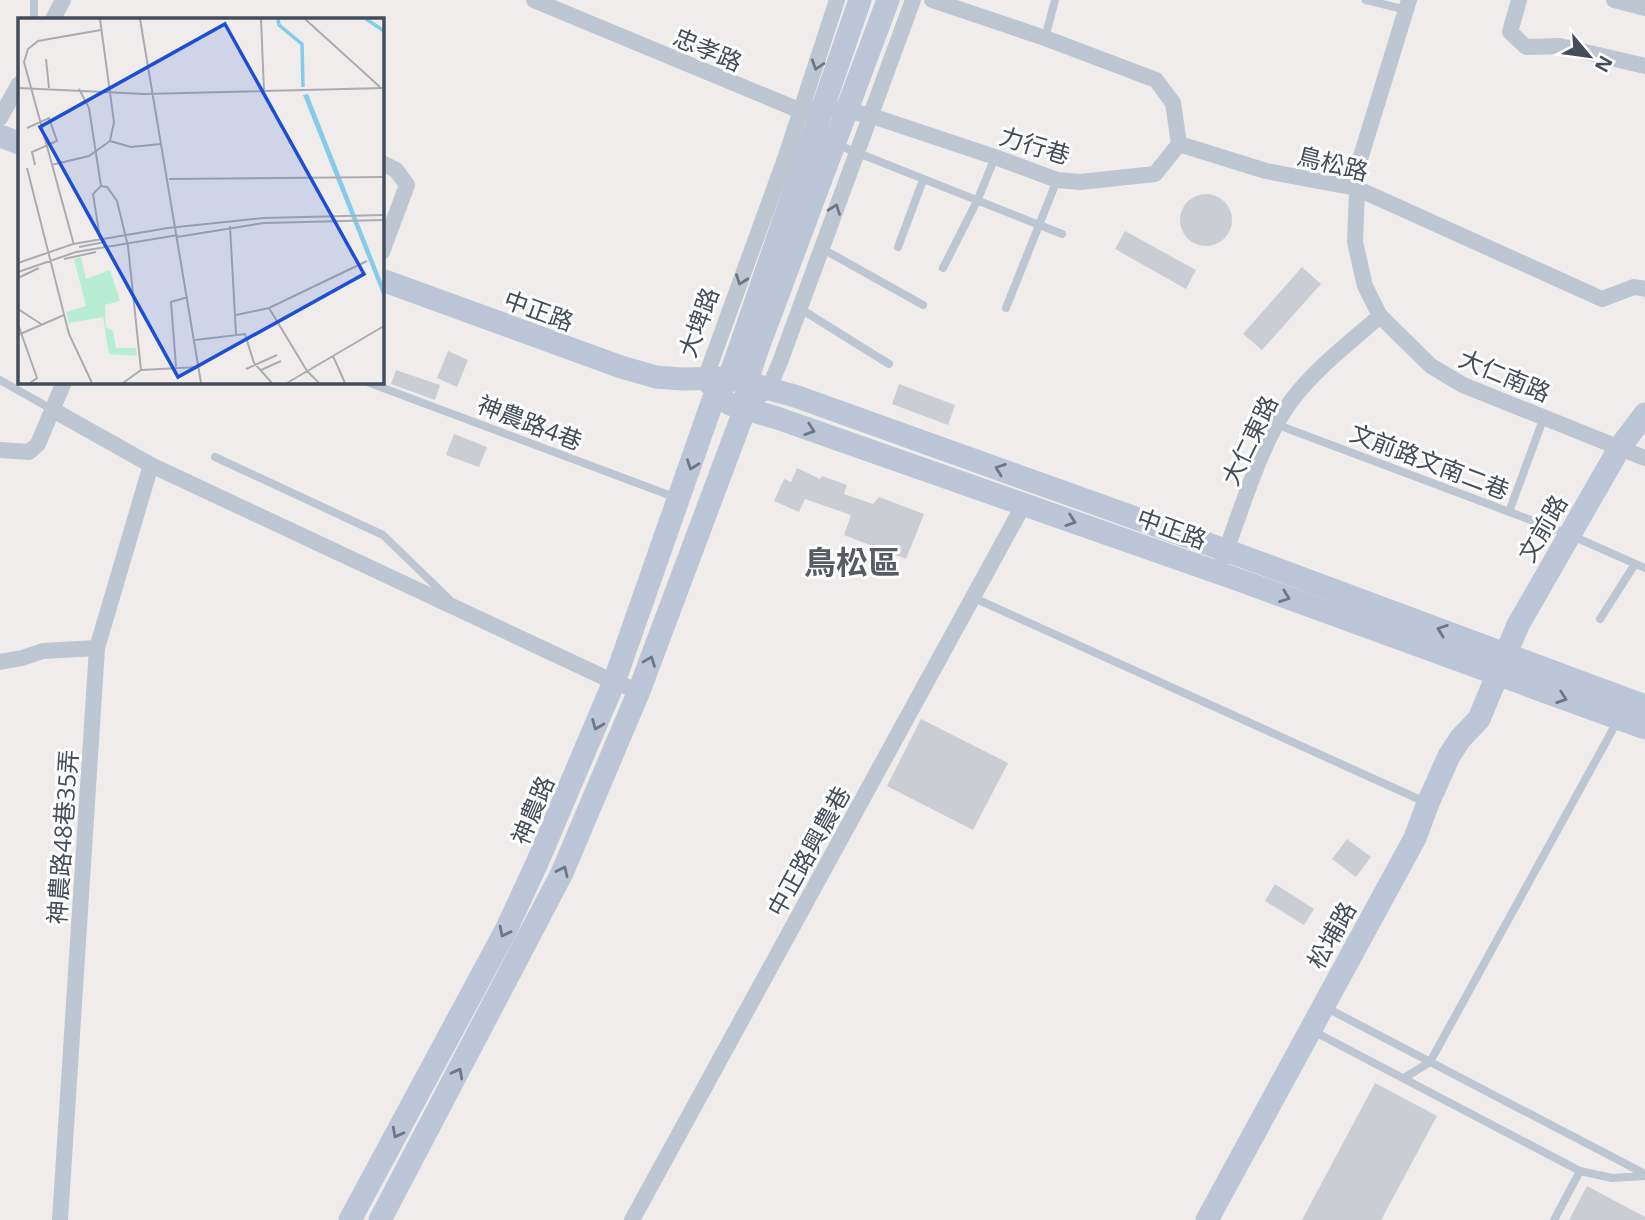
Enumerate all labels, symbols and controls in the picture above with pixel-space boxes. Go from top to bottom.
inset map [18,18,383,383]
street label: 忠孝路 [668,20,748,78]
north arrow [1554,21,1624,91]
text: N [1589,51,1619,77]
one-way arrow [810,59,825,71]
street label: 力行巷 [996,119,1074,171]
street label: 鳥松路 [1294,138,1372,188]
one-way arrow [827,204,841,216]
one-way arrow [735,273,749,285]
street label: 中正路 [500,282,578,338]
street label: 大埤路 [670,283,726,361]
street label: 大仁南路 [1454,341,1556,409]
street label: 神農路4巷 [473,387,587,457]
street label: 大仁東路 [1213,390,1285,490]
street label: 文前路文南二巷 [1346,415,1514,507]
one-way arrow [804,422,816,436]
one-way arrow [686,458,700,471]
one-way arrow [995,464,1007,478]
street label: 文前路 [1510,489,1574,567]
street label: 中正路 [1133,500,1211,556]
one-way arrow [1065,513,1077,527]
district label: 鳥松區 [804,540,900,583]
one-way arrow [1279,589,1291,603]
one-way arrow [1437,624,1449,638]
one-way arrow [642,656,656,668]
one-way arrow [1556,690,1568,704]
one-way arrow [592,718,606,730]
street label: 神農路48巷35弄 [39,749,85,925]
street label: 神農路 [503,770,561,850]
street label: 中正路興農巷 [759,780,857,922]
one-way arrow [555,866,569,878]
street label: 松埔路 [1299,896,1363,974]
one-way arrow [499,925,513,937]
one-way arrow [450,1068,463,1080]
one-way arrow [392,1126,405,1138]

